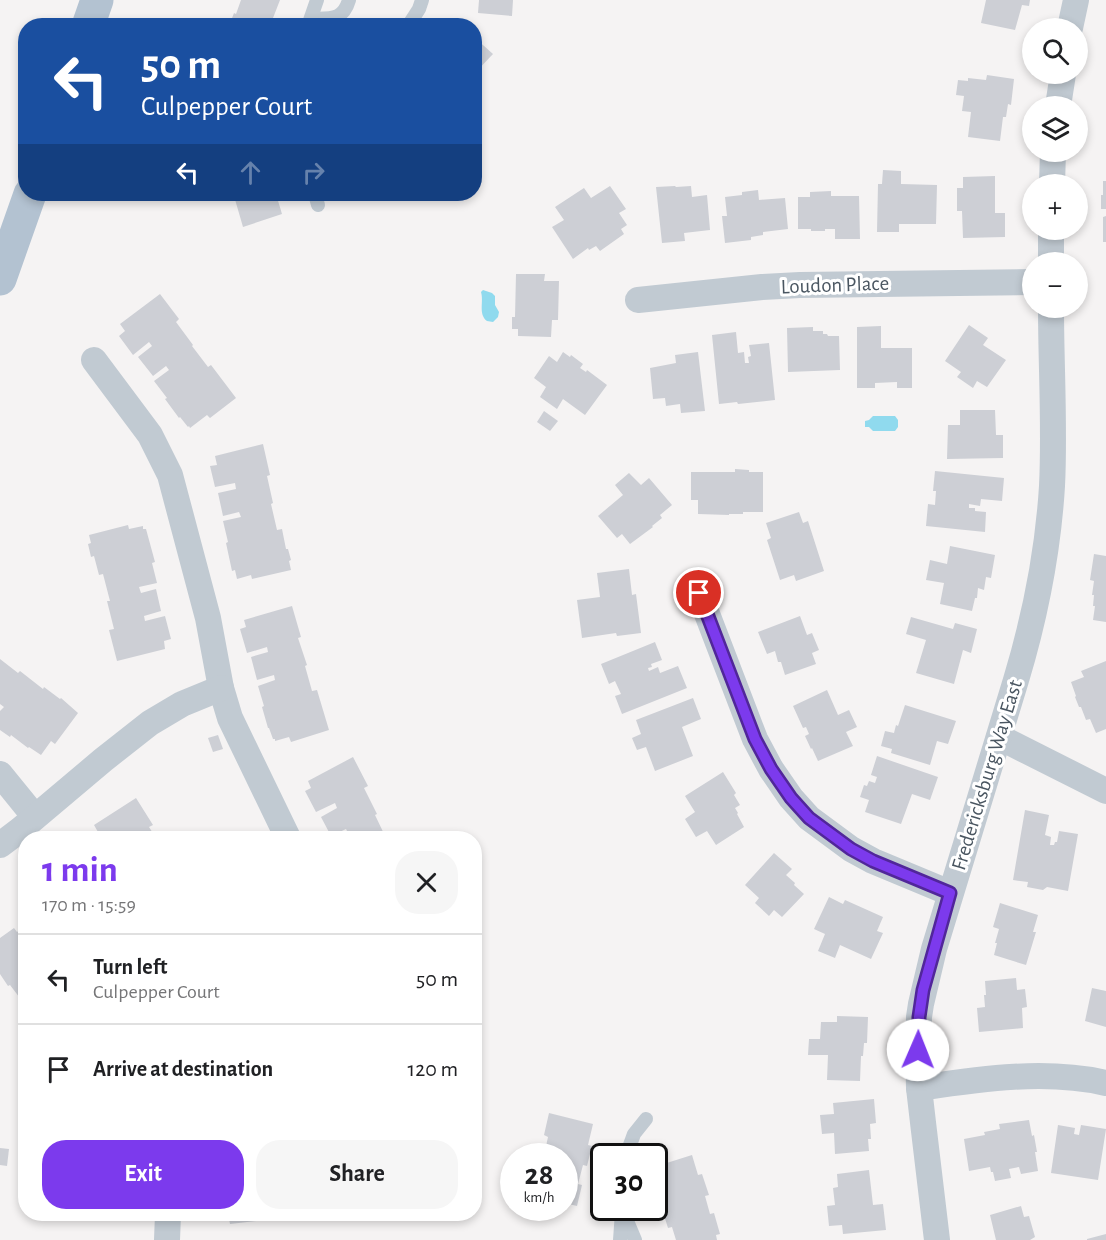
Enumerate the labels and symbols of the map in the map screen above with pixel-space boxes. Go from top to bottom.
street label: Loudon Place [781,273,889,297]
pin [673,567,724,618]
street label: Fredericksburg Way East [948,677,1026,873]
position arrow [886,1018,950,1082]
speed limit sign: 30 [590,1143,668,1221]

